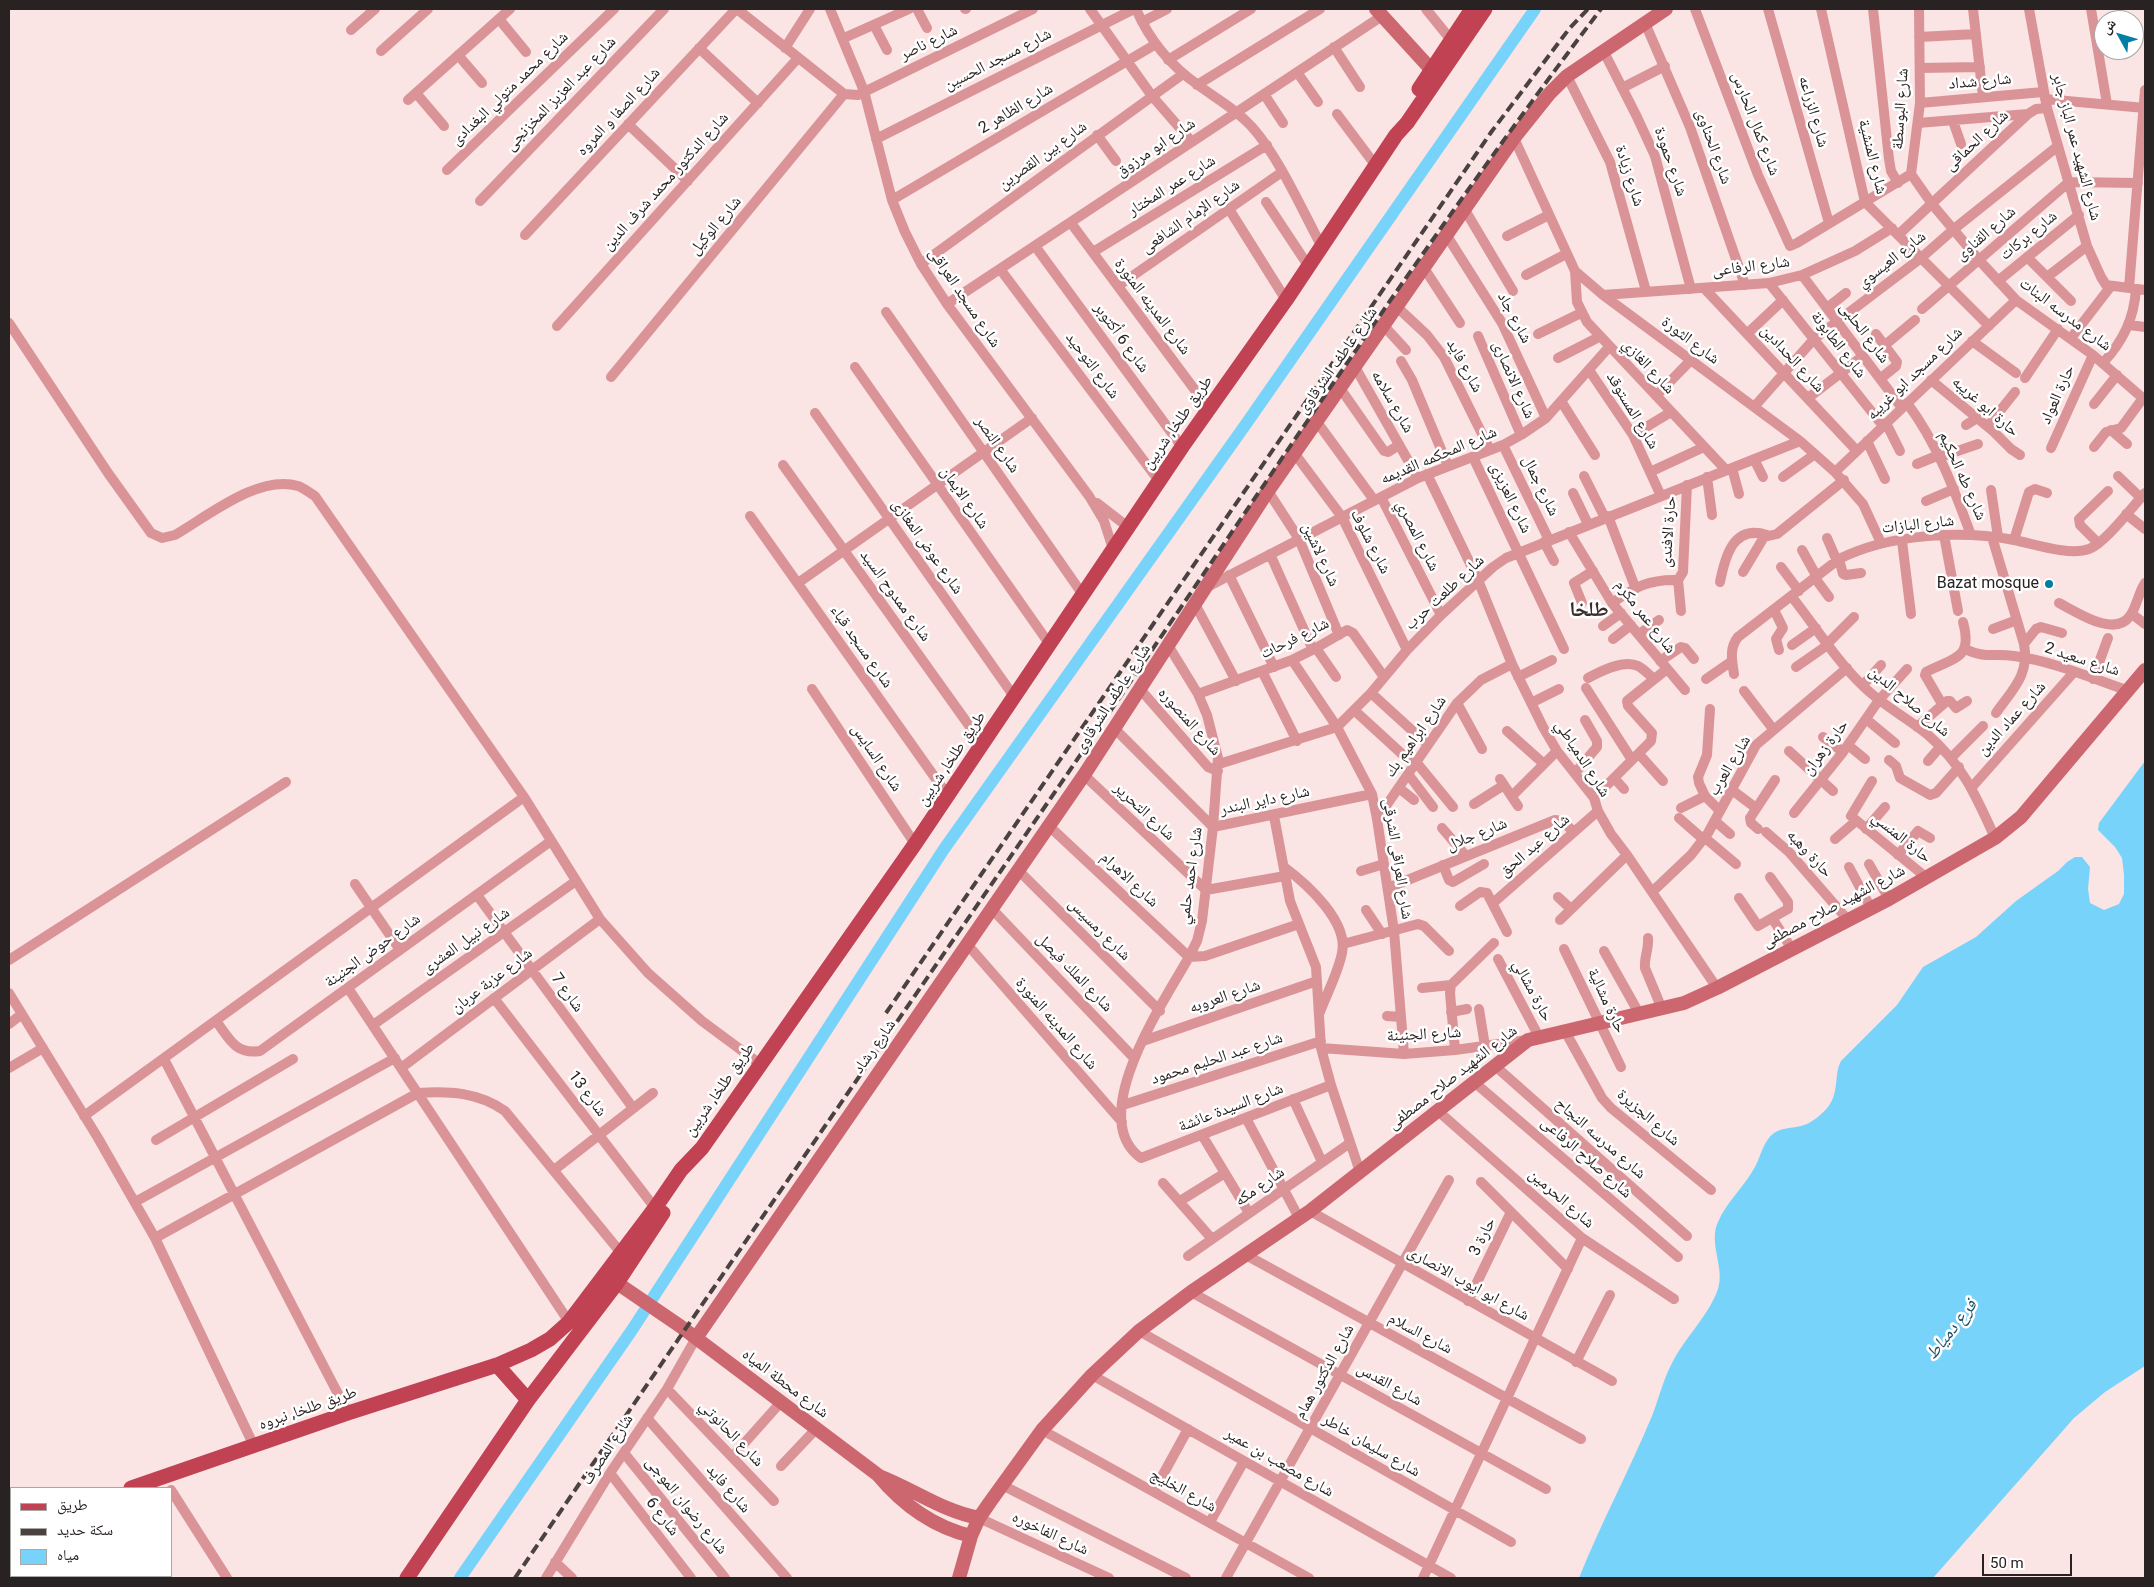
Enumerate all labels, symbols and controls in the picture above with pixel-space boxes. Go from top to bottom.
north arrow [2094,10,2144,60]
text: ش [2097,15,2119,37]
street label: شارع ناصر [897,21,961,65]
street label: شارع مسجد الحسين [941,25,1055,95]
street label: شارع محمد متولي البغدادى [447,28,573,150]
street label: شارع عبد العزيز المخزنجى [501,33,621,155]
street label: شارع الصفا و المروه [573,64,665,160]
street label: شارع البوسطة [1889,68,1913,150]
street label: شارع كمال الحارس [1726,69,1784,179]
street label: شارع شداد [1948,70,2012,94]
street label: شارع الشهيد عمر الباز جابر [2047,71,2105,223]
street label: شارع الزراعه [1794,74,1832,150]
street label: شارع الظاهر 2 [975,79,1057,139]
street label: شارع الحماقى [1941,106,2013,176]
street label: شارع الحناوى [1691,107,1735,187]
street label: شارع الدكتور محمد شرف الدين [599,109,733,255]
street label: شارع ابو مرزوق [1113,114,1199,182]
street label: شارع بين القصرين [995,117,1091,195]
street label: شارع المنشية [1853,118,1891,196]
street label: شارع حمودة [1649,125,1691,199]
street label: شارع زيادة [1610,143,1648,209]
street label: شارع عمر المختار [1125,151,1219,221]
street label: شارع الإمام الشافعى [1138,176,1244,258]
street label: شارع الوكيل [686,193,746,259]
street label: شارع القناوى [1952,203,2020,265]
street label: شارع بركات [1996,207,2062,265]
street label: شارع العيسوي [1854,227,1930,293]
street label: شارع مسجد العراقى [924,244,1004,352]
street label: شارع الرفاعى [1711,253,1791,281]
street label: شارع المدينه المنورة [1109,255,1195,359]
street label: شارع مدرسه البنات [2015,274,2115,356]
street label: شارع جاد [1493,289,1535,347]
street label: شارع 6 أكتوبر [1089,299,1153,377]
street label: شارع الحلبى [1835,299,1893,367]
street label: شارع عاطف الشرقاوى [1294,304,1382,418]
street label: شارع الطابونة [1806,308,1870,382]
street label: شارع الثورة [1657,313,1723,369]
street label: شارع الحدادين [1756,321,1828,397]
street label: شارع مسجد ابو غريبه [1863,323,1967,425]
street label: شارع التوحيد [1061,329,1123,403]
street label: شارع الغازي [1618,335,1678,399]
street label: شارع فايد [1441,336,1487,396]
street label: شارع الانصارى [1487,338,1539,422]
street label: حارة العواد [2036,362,2080,428]
street label: شارع سلامه [1366,367,1418,437]
street label: شارع المستوقد [1602,369,1662,453]
street label: طريق طلخا, شربين [1139,373,1217,473]
street label: حارة ابو غريبه [1948,373,2022,441]
street label: شارع النصر [970,413,1024,477]
street label: شارع المحكمه القديمه [1378,423,1500,489]
street label: شارع طه الحكيم [1934,428,1990,524]
street label: شارع جمال [1517,453,1563,519]
street label: شارع العزيزى [1485,459,1535,537]
street label: شارع الايمان [935,463,993,533]
street label: حارة الافندى [1657,495,1681,569]
street label: شارع عوض المغازى [887,496,967,598]
street label: شارع المصري [1391,497,1443,575]
street label: شارع شلوف [1346,507,1394,577]
street label: شارع البازات [1881,512,1955,538]
street label: شارع لاشين [1297,520,1343,590]
street label: شارع ممدوح السيد [855,546,935,646]
street label: شارع طلعت حرب [1401,551,1489,635]
place label: Bazat mosque [1937,574,2039,594]
street label: شارع عمر مكرم [1610,576,1680,658]
marker: Bazat mosque [2043,578,2055,590]
district label: طلخا [1569,598,1609,624]
street label: شارع مسجد قباء [825,602,897,692]
street label: شارع فرحات [1257,614,1333,664]
street label: شارع سعيد 2 [2042,639,2122,681]
street label: شارع عاطف الشرقاوى [1070,641,1156,757]
street label: شارع صلاح الدين [1864,662,1954,742]
street label: شارع عماد الدين [1974,678,2050,760]
street label: شارع المنصوره [1153,684,1225,760]
street label: شارع ابراهيم بك [1381,692,1451,782]
street label: طريق طلخا, شربين [913,708,991,810]
street label: حارة زهران [1799,716,1853,780]
street label: شارع الدمياطي [1550,717,1614,801]
street label: شارع السايس [846,720,906,796]
street label: شارع العرب [1705,732,1755,800]
street label: شارع التحرير [1110,779,1178,845]
street label: شارع داير البندر [1218,782,1312,820]
street label: شارع العراقى الشرقى [1378,797,1416,921]
street label: حارة المنسي [1867,808,1935,868]
street label: شارع عبد الحق [1496,810,1574,882]
street label: شارع جلال [1444,814,1510,856]
street label: شارع احمد حلمي [1175,826,1207,926]
street label: حارة وهبه [1782,826,1836,882]
street label: شارع الاهرام [1096,848,1162,912]
street label: شارع الشهيد صلاح مصطفى [1759,861,1909,953]
street label: شارع رمسيس [1064,895,1134,965]
street label: شارع نبيل العشرى [418,903,514,979]
street label: شارع حوض الجنينة [321,910,425,992]
street label: شارع الملك فيصل [1032,930,1116,1016]
street label: شارع عزبة عربان [448,944,536,1018]
street label: حارة مشالي [1508,957,1556,1025]
street label: حارة مشالية [1583,966,1629,1036]
street label: شارع 7 [546,970,588,1016]
street label: شارع المدينه المنورة [1011,974,1101,1074]
street label: شارع العروبه [1187,976,1263,1018]
street label: شارع رشاد [849,1016,901,1078]
street label: شارع الشهيد صلاح مصطفى [1384,1021,1522,1135]
street label: شارع الجنينة [1386,1023,1462,1047]
street label: شارع عبد الحليم محمود [1149,1029,1285,1089]
street label: طريق طلخا, شربين [681,1040,759,1140]
street label: شارع 13 [564,1067,610,1121]
street label: شارع السيدة عائشة [1176,1079,1286,1137]
street label: شارع الجزيرة [1613,1085,1683,1151]
street label: شارع مدرسه النجاح [1551,1094,1649,1184]
street label: شارع صلاح الرفاعى [1537,1113,1635,1203]
street label: شارع مكه [1231,1163,1289,1211]
street label: شارع الحرمين [1524,1165,1598,1233]
street label: حارة 3 [1466,1215,1500,1259]
street label: شارع ابو ايوب الانصارى [1404,1243,1532,1325]
water label: فرع دمياط [1922,1296,1982,1364]
street label: شارع السلام [1385,1309,1455,1359]
street label: شارع الدكتور همام [1291,1321,1359,1423]
street label: شارع محطة المياه [738,1345,832,1423]
street label: شارع القدس [1353,1359,1425,1411]
street label: طريق طلخا, نبروه [256,1383,360,1435]
street label: شارع الحانوتي [695,1397,767,1471]
street label: شارع سليمان خاطر [1319,1410,1423,1482]
street label: شارع المصرف [578,1411,638,1489]
street label: شارع مصعب بن عمير [1221,1424,1337,1502]
street label: شارع رضوان الموجى [641,1453,731,1559]
street label: شارع فايد [702,1461,754,1517]
street label: شارع الخليج [1147,1465,1219,1517]
legend [10,1487,172,1577]
street label: شارع 6 [641,1494,683,1540]
text: طريق [57,1496,88,1514]
street label: شارع الفاخوره [1009,1508,1091,1560]
text: سكة حديد [57,1521,113,1539]
scale bar [1984,1544,2074,1576]
text: مياه [57,1546,79,1564]
text: 50 m [1990,1554,2024,1572]

